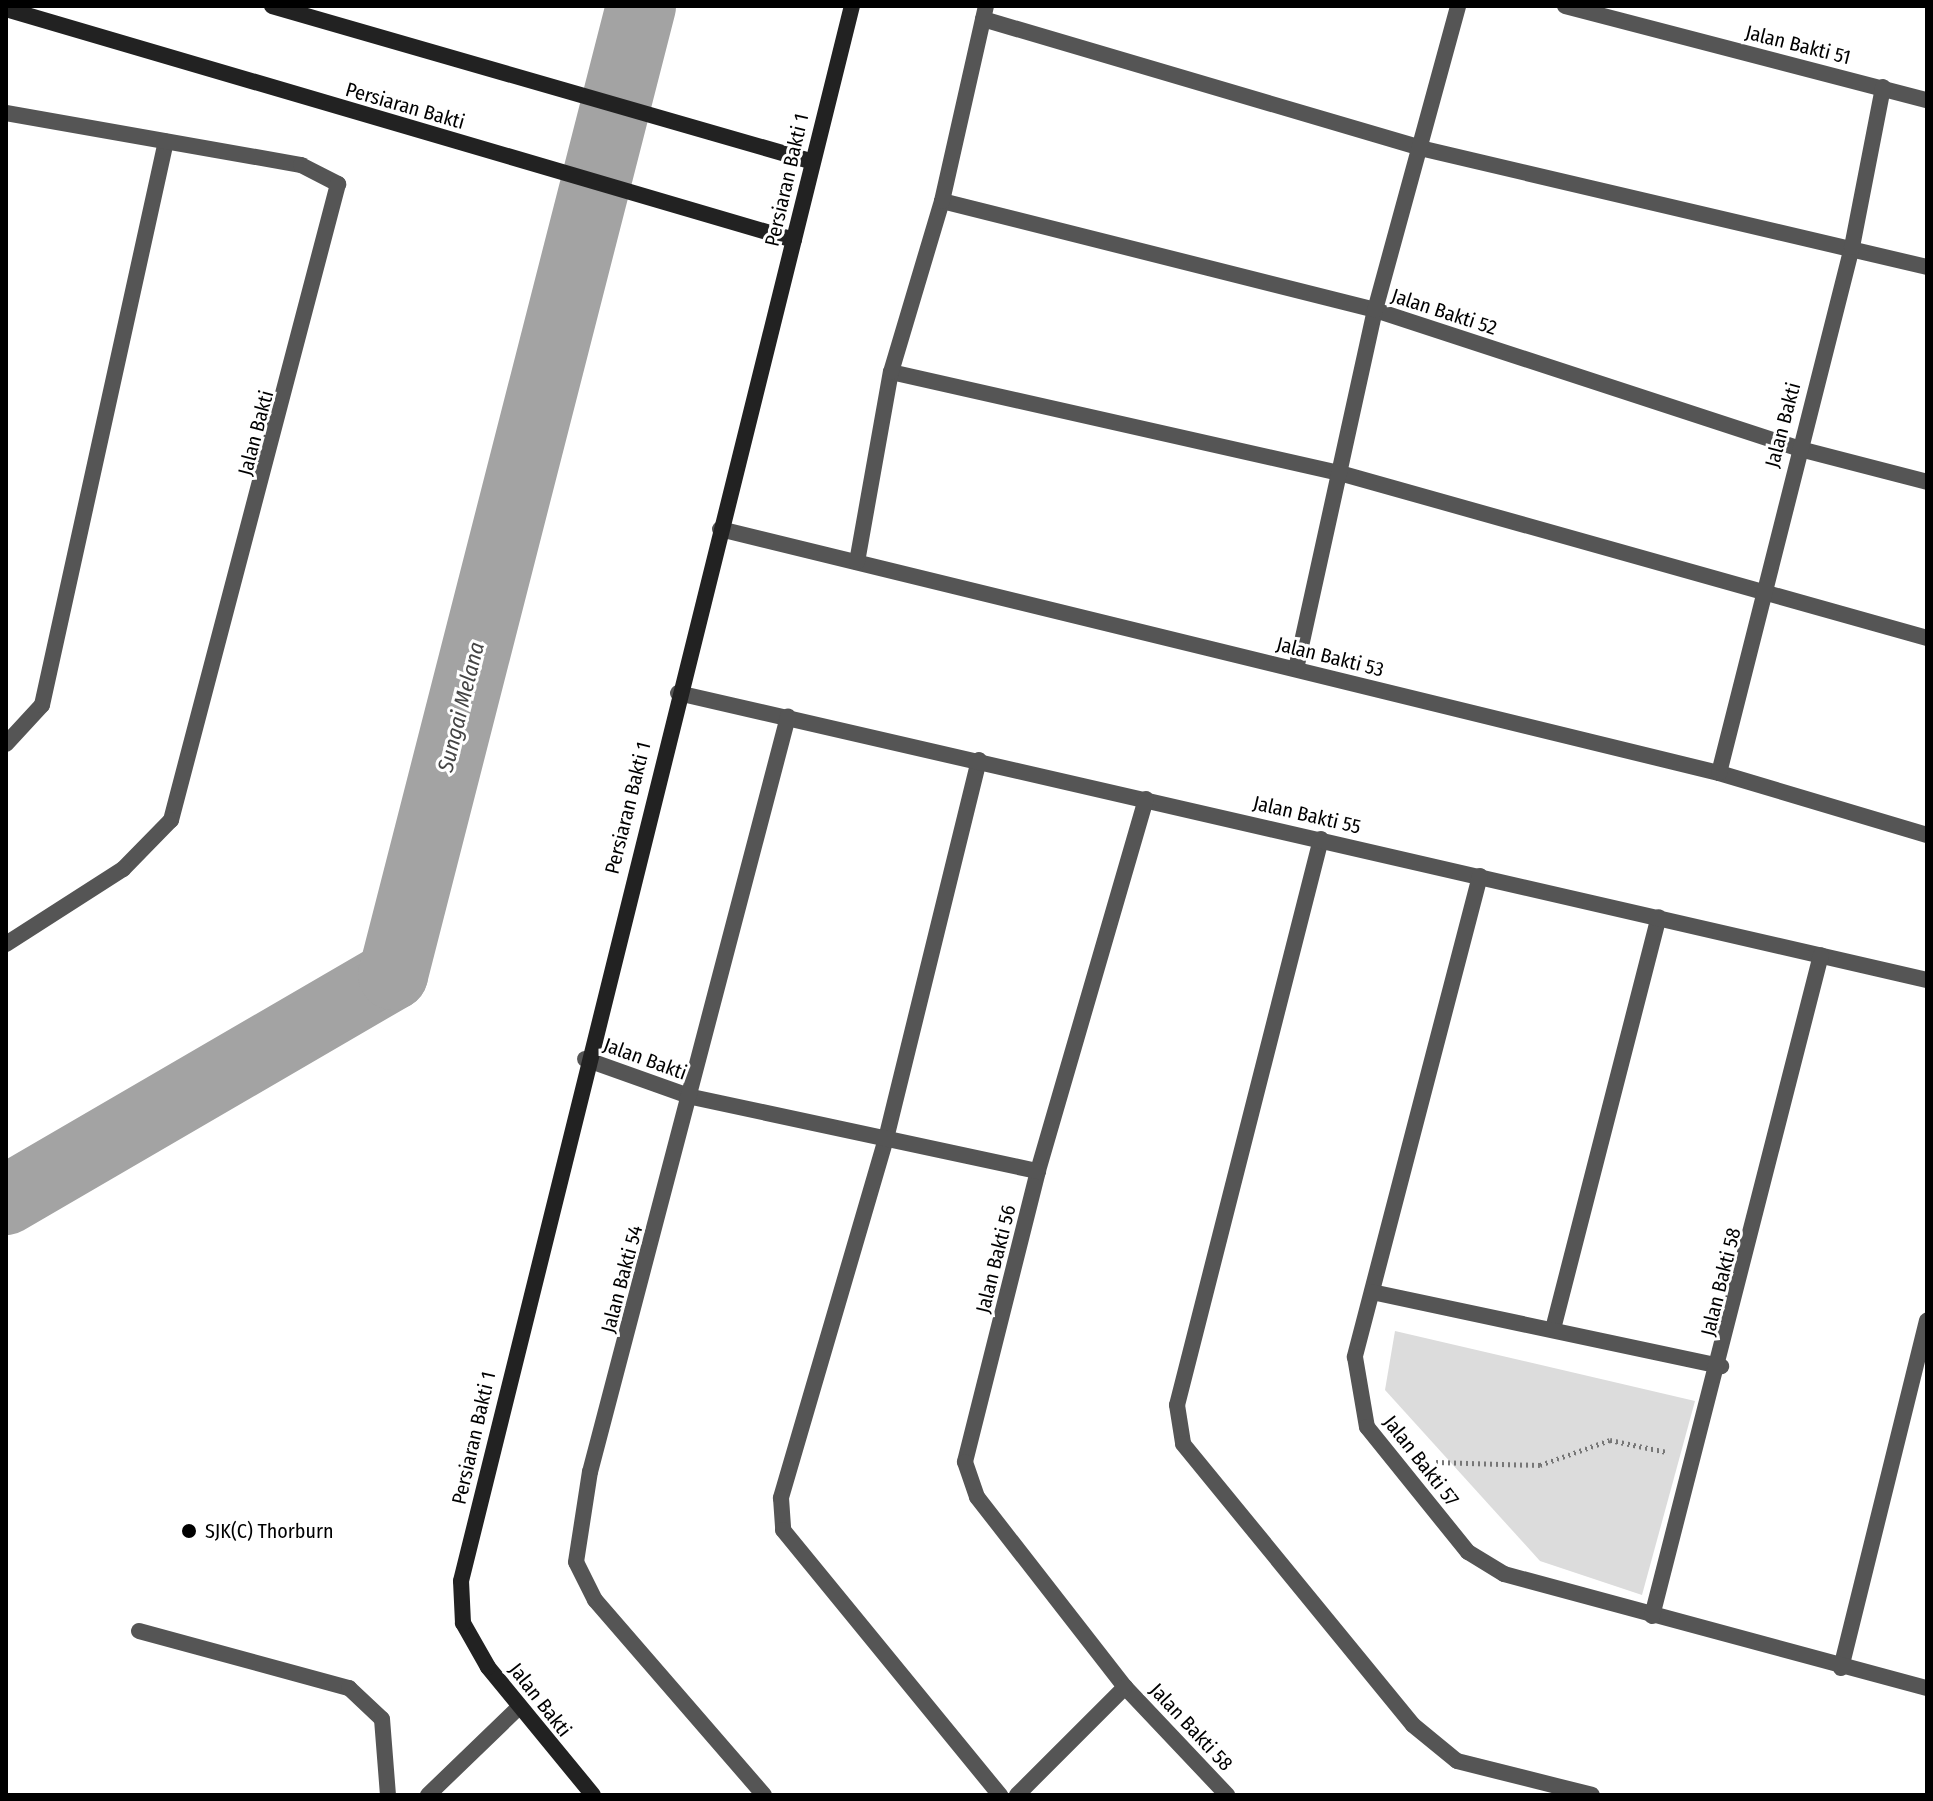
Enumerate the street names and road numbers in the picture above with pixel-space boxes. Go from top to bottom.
street label: Jalan Bakti 51 [1743,20,1853,70]
street label: Persiaran Bakti [343,78,467,134]
street label: Persiaran Bakti 1 [760,111,814,249]
street label: Jalan Bakti 52 [1388,284,1500,340]
street label: Jalan Bakti [1760,380,1806,470]
street label: Jalan Bakti [233,388,279,478]
street label: Jalan Bakti 53 [1274,632,1386,682]
street label: Persiaran Bakti 1 [600,739,656,877]
street label: Jalan Bakti 55 [1251,791,1363,839]
street label: Jalan Bakti [600,1033,690,1085]
street label: Jalan Bakti 56 [971,1202,1021,1316]
street label: Jalan Bakti 54 [596,1223,648,1335]
street label: Jalan Bakti 58 [1696,1225,1746,1339]
street label: Persiaran Bakti 1 [447,1369,501,1507]
street label: Jalan Bakti 57 [1378,1411,1464,1511]
street label: Jalan Bakti [504,1658,576,1742]
street label: Jalan Bakti 58 [1144,1678,1238,1776]

